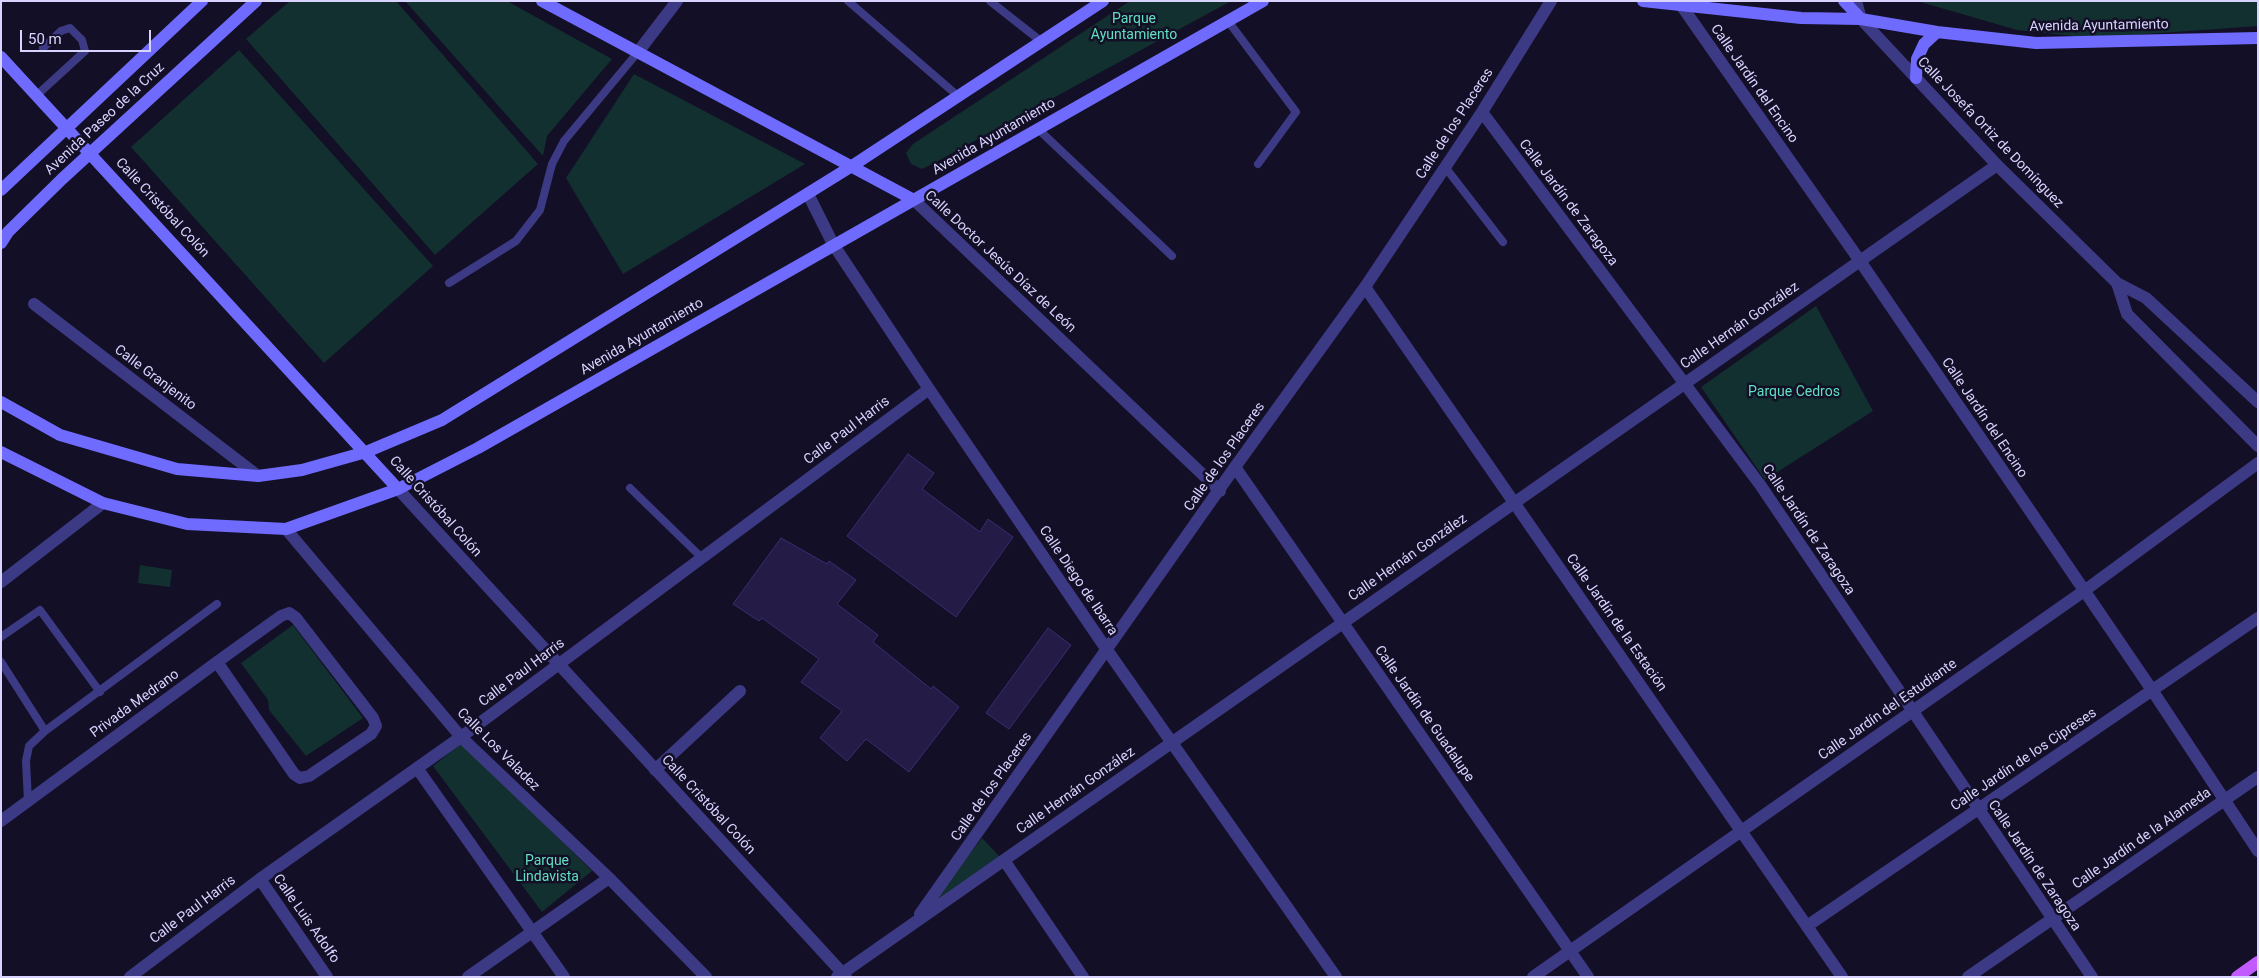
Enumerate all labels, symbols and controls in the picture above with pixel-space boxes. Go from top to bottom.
park label: Parque Ayuntamiento [1091,11,1177,44]
street label: Avenida Ayuntamiento [2029,16,2169,36]
scale bar [22,20,154,52]
street label: Calle Jardín del Encino [1707,21,1801,147]
text: 50 m [28,30,62,48]
street label: Calle Josefa Ortiz de Domínguez [1913,54,2067,212]
street label: Avenida Paseo de la Cruz [42,59,168,179]
street label: Calle de los Placeres [1413,65,1497,183]
street label: Avenida Ayuntamiento [929,95,1059,179]
street label: Calle Jardín de Zaragoza [1515,136,1621,270]
street label: Calle Cristóbal Colón [112,155,212,261]
street label: Calle Doctor Jesús Díaz de León [921,187,1079,337]
street label: Calle Hernán González [1678,279,1802,373]
street label: Avenida Ayuntamiento [577,295,707,379]
street label: Calle Granjenito [111,342,199,414]
street label: Calle Jardín del Encino [1938,355,2030,481]
park label: Parque Cedros [1748,384,1840,400]
street label: Calle Paul Harris [801,393,893,469]
street label: Calle de los Placeres [1181,399,1269,515]
street label: Calle Cristóbal Colón [385,453,485,561]
street label: Calle Jardín de Zaragoza [1758,461,1858,599]
street label: Calle Hernán González [1346,511,1470,605]
street label: Calle Diego de Ibarra [1035,523,1121,639]
street label: Calle Jardín de la Estación [1562,551,1670,695]
street label: Calle Paul Harris [476,635,568,711]
street label: Calle Jardín de Guadalupe [1371,643,1477,785]
street label: Calle Jardín del Estudiante [1815,656,1961,764]
street label: Privada Medrano [87,666,183,742]
street label: Calle Los Valadez [453,705,543,795]
street label: Calle Jardín de los Cipreses [1948,705,2100,815]
street label: Calle de los Placeres [948,729,1036,845]
street label: Calle Hernán González [1014,744,1138,838]
street label: Calle Cristóbal Colón [658,752,758,858]
street label: Calle Jardín de la Alameda [2069,785,2215,893]
street label: Calle Jardín de Zaragoza [1984,797,2084,935]
park label: Parque Lindavista [515,853,579,886]
street label: Calle Luis Adolfo [269,871,343,967]
street label: Calle Paul Harris [147,872,239,948]

